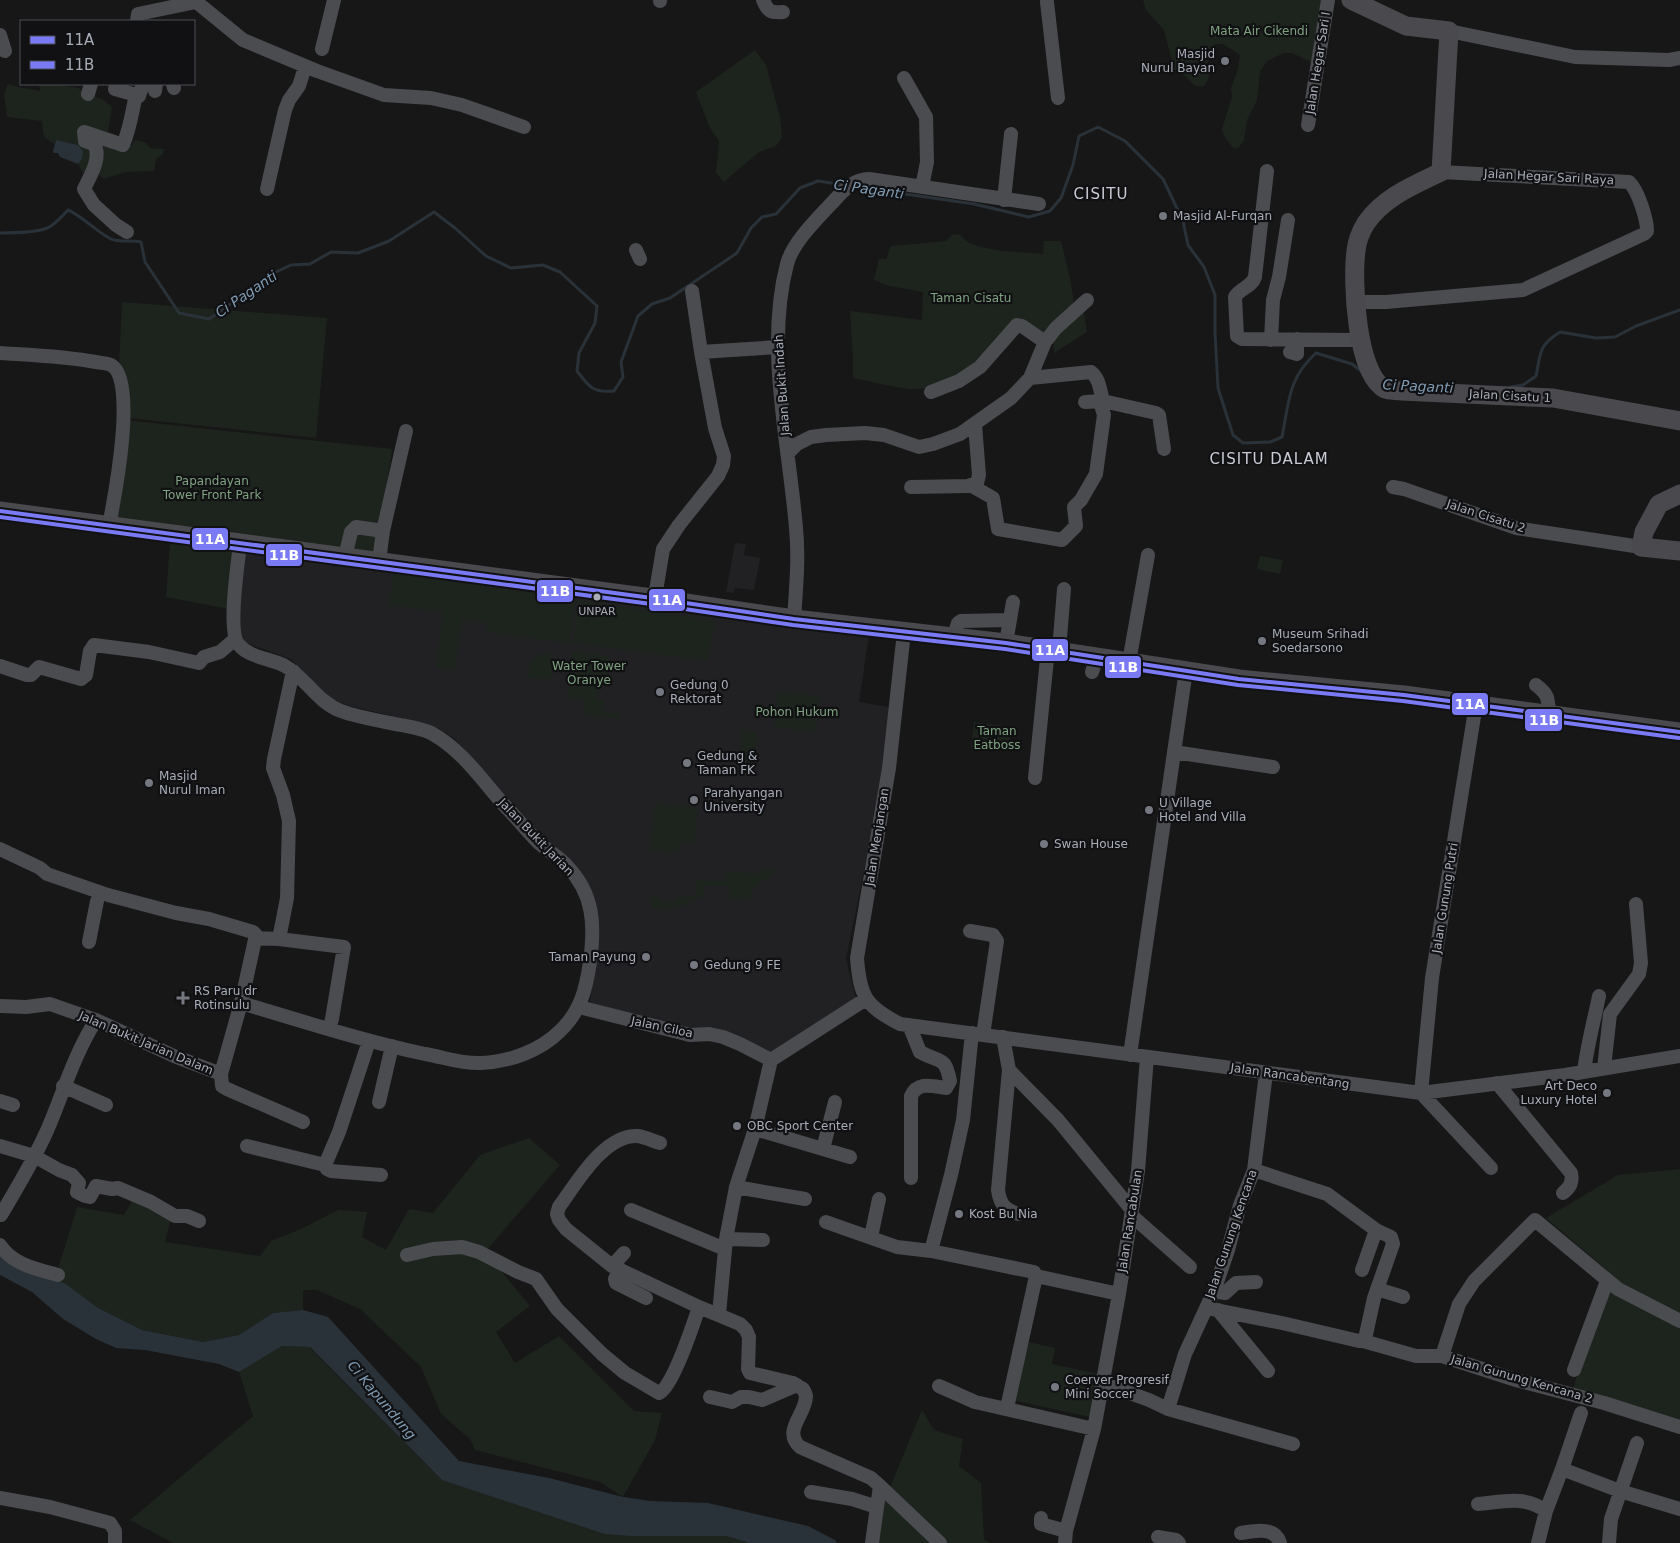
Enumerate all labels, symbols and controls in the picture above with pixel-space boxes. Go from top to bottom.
street label: Jalan Hegar Sari I [1303,11,1333,116]
legend [20,20,195,85]
park label: Mata Air Cikendi [1210,24,1308,38]
text: 11A [65,31,95,49]
place label: Masjid Nurul Bayan [1141,47,1215,75]
marker: Masjid Nurul Bayan [1219,55,1231,67]
text: 11B [65,56,94,74]
street label: Jalan Hegar Sari Raya [1483,167,1614,187]
water label: Ci Paganti [833,176,905,202]
district label: CISITU [1074,185,1128,203]
place label: Masjid Al-Furqan [1173,209,1272,223]
marker: Masjid Al-Furqan [1157,210,1169,222]
water label: Ci Paganti [212,267,280,320]
park label: Taman Cisatu [930,291,1011,305]
street label: Jalan Bukit Indah [771,334,793,437]
water label: Ci Paganti [1382,376,1454,396]
street label: Jalan Cisatu 1 [1468,387,1551,405]
district label: CISITU DALAM [1209,450,1329,468]
park label: Papandayan Tower Front Park [162,474,261,502]
street label: Jalan Cisatu 2 [1444,496,1527,535]
line badge: 11A [191,527,229,551]
text: 11A [195,531,225,547]
line badge: 11B [265,543,303,567]
text: 11B [269,547,299,563]
line badge: 11B [536,579,574,603]
text: 11B [540,583,570,599]
line badge: 11A [648,588,686,612]
marker: UNPAR [592,592,602,602]
text: 11A [652,592,682,608]
place label: UNPAR [578,605,616,618]
place label: Museum Srihadi Soedarsono [1272,627,1369,655]
marker: Museum Srihadi Soedarsono [1256,635,1268,647]
line badge: 11A [1031,638,1069,662]
text: 11A [1035,642,1065,658]
line badge: 11B [1104,655,1142,679]
park label: Water Tower Oranye [552,659,626,687]
text: 11B [1108,659,1138,675]
place label: Gedung 0 Rektorat [670,678,729,706]
marker: Gedung 0 Rektorat [654,686,666,698]
line badge: 11A [1451,692,1489,716]
text: 11A [1455,696,1485,712]
park label: Pohon Hukum [755,705,839,719]
line badge: 11B [1524,708,1563,732]
text: 11B [1529,712,1559,728]
park label: Taman Eatboss [973,724,1021,752]
place label: Gedung & Taman FK [696,749,757,777]
marker: Gedung & Taman FK [681,757,693,769]
place label: Masjid Nurul Iman [159,769,225,797]
marker: Masjid Nurul Iman [143,777,155,789]
place label: Parahyangan University [704,786,783,814]
street label: Jalan Menjangan [862,787,892,888]
marker: Parahyangan University [688,794,700,806]
street label: Jalan Bukit Jarian [495,795,576,878]
place label: U Village Hotel and Villa [1159,796,1246,824]
marker: U Village Hotel and Villa [1143,804,1155,816]
place label: Swan House [1054,837,1128,851]
marker: Swan House [1038,838,1050,850]
street label: Jalan Gunung Putri [1429,842,1461,955]
place label: Taman Payung [548,950,636,964]
marker: Taman Payung [640,951,652,963]
place label: Gedung 9 FE [704,958,781,972]
marker: Gedung 9 FE [688,959,700,971]
place label: RS Paru dr Rotinsulu [194,984,257,1012]
marker: RS Paru dr Rotinsulu [176,991,190,1005]
street label: Jalan Bukit Jarian Dalam [76,1008,215,1078]
street label: Jalan Ciloa [629,1013,694,1040]
street label: Jalan Rancabentang [1229,1061,1350,1091]
place label: Art Deco Luxury Hotel [1521,1079,1597,1107]
marker: Art Deco Luxury Hotel [1601,1087,1613,1099]
place label: OBC Sport Center [747,1119,853,1133]
marker: OBC Sport Center [731,1120,743,1132]
street label: Jalan Gunung Kencana [1202,1168,1260,1301]
street label: Jalan Rancabulan [1115,1169,1145,1274]
place label: Kost Bu Nia [969,1207,1038,1221]
marker: Kost Bu Nia [953,1208,965,1220]
street label: Jalan Gunung Kencana 2 [1449,1352,1594,1406]
water label: Ci Kapundung [345,1358,420,1443]
place label: Coerver Progresif Mini Soccer [1065,1373,1170,1401]
marker: Coerver Progresif Mini Soccer [1049,1381,1061,1393]

